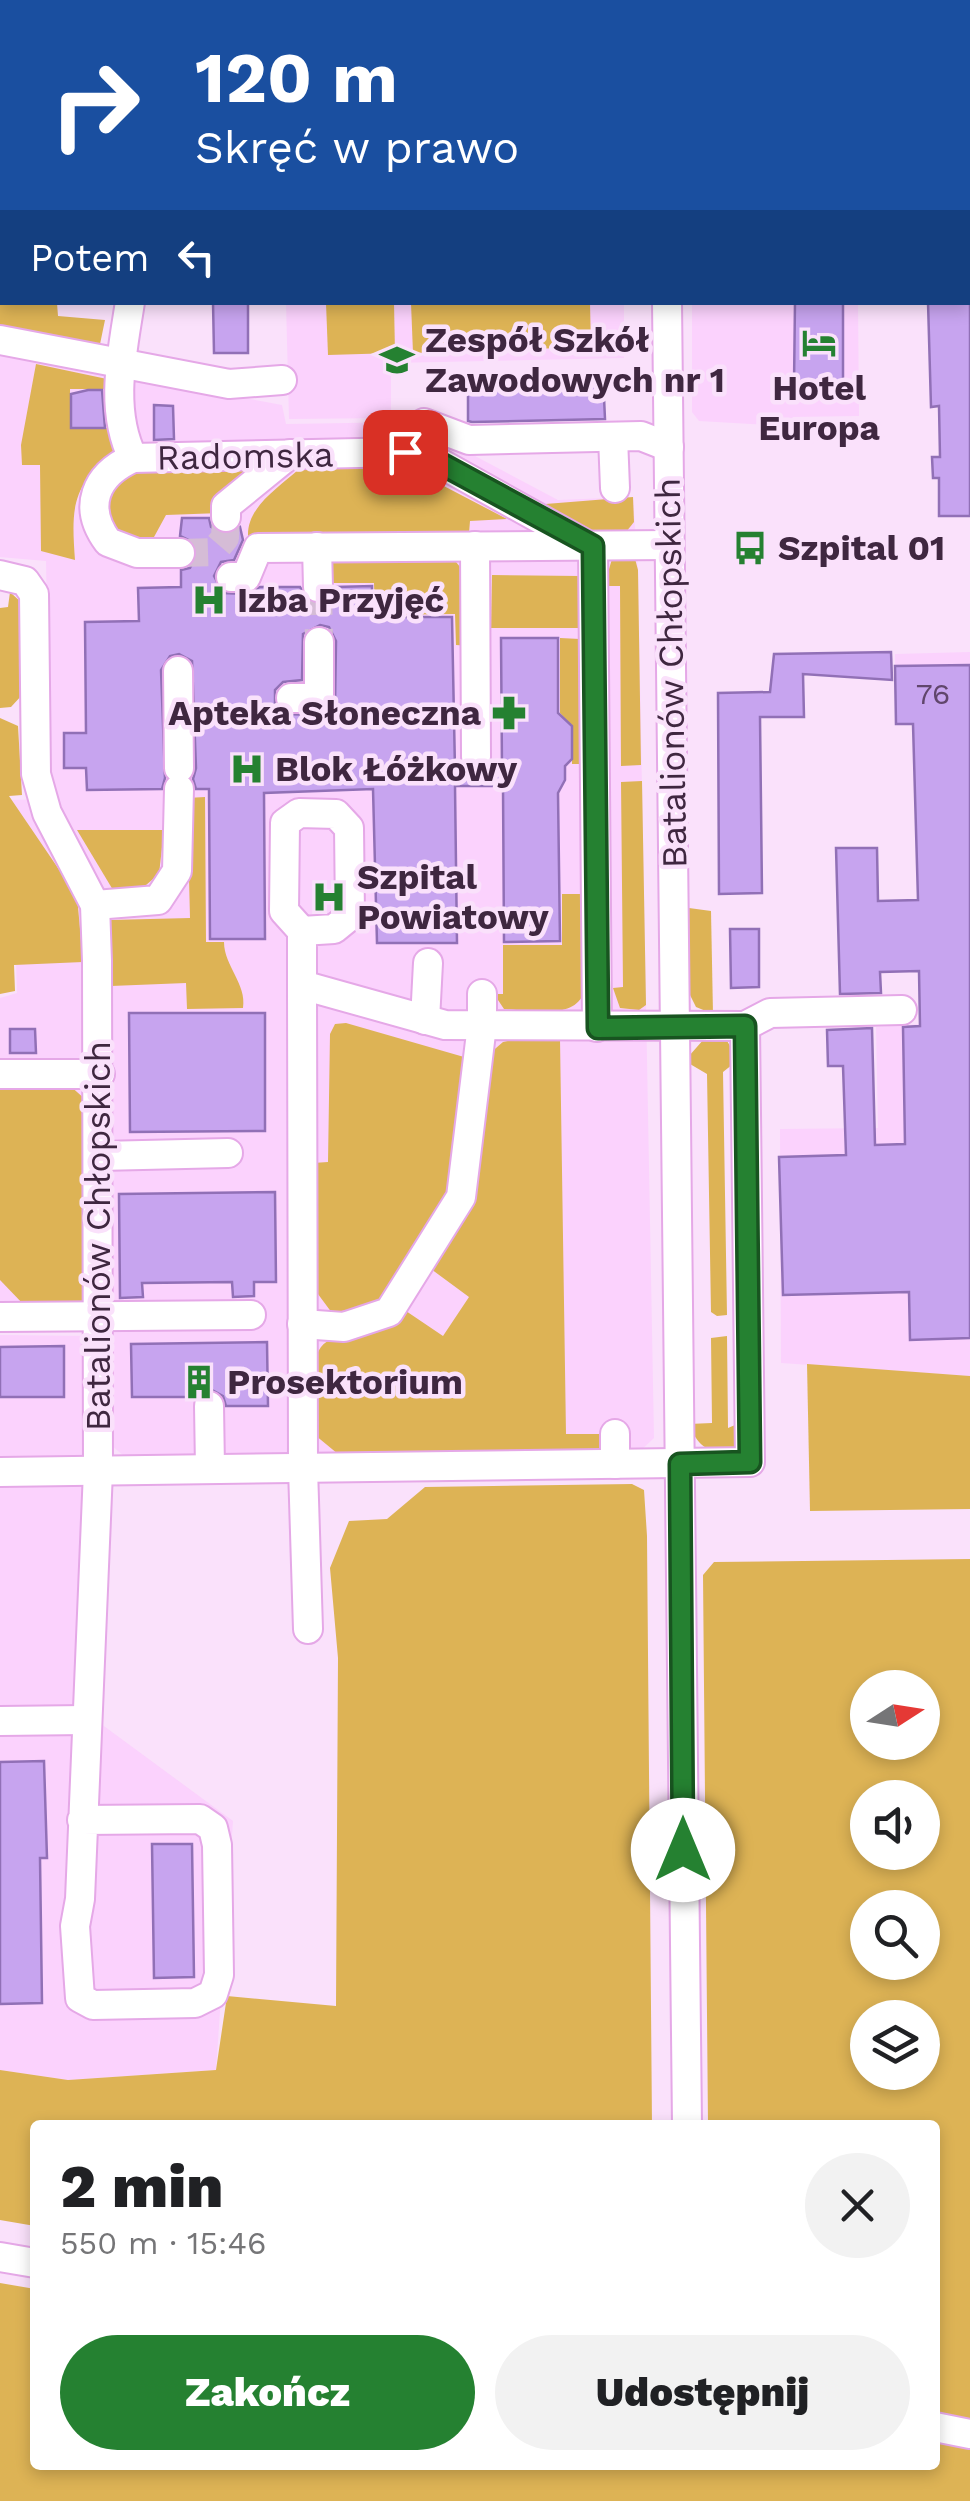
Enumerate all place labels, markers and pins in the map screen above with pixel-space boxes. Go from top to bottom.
place label: Zespół Szkół Zawodowych nr 1 [425,319,725,401]
hotel icon: Hotel Europa [800,324,838,362]
school or university icon: Zespół Szkół Zawodowych nr 1 [378,341,416,379]
place label: Hotel Europa [758,367,880,449]
pin [363,410,448,495]
place label: Szpital 01 [778,527,945,569]
bus stop icon: Szpital 01 [731,529,769,567]
place label: Izba Przyjęć [237,579,444,621]
hospital icon: Izba Przyjęć [190,581,228,619]
place label: Apteka Słoneczna [168,692,482,734]
pharmacy icon: Apteka Słoneczna [490,694,528,732]
place label: Blok Łóżkowy [275,748,518,790]
hospital icon: Blok Łóżkowy [228,750,266,788]
place label: Szpital Powiatowy [357,856,549,938]
hospital icon: Szpital Powiatowy [310,878,348,916]
place label: Prosektorium [227,1361,463,1403]
building icon: Prosektorium [180,1363,218,1401]

